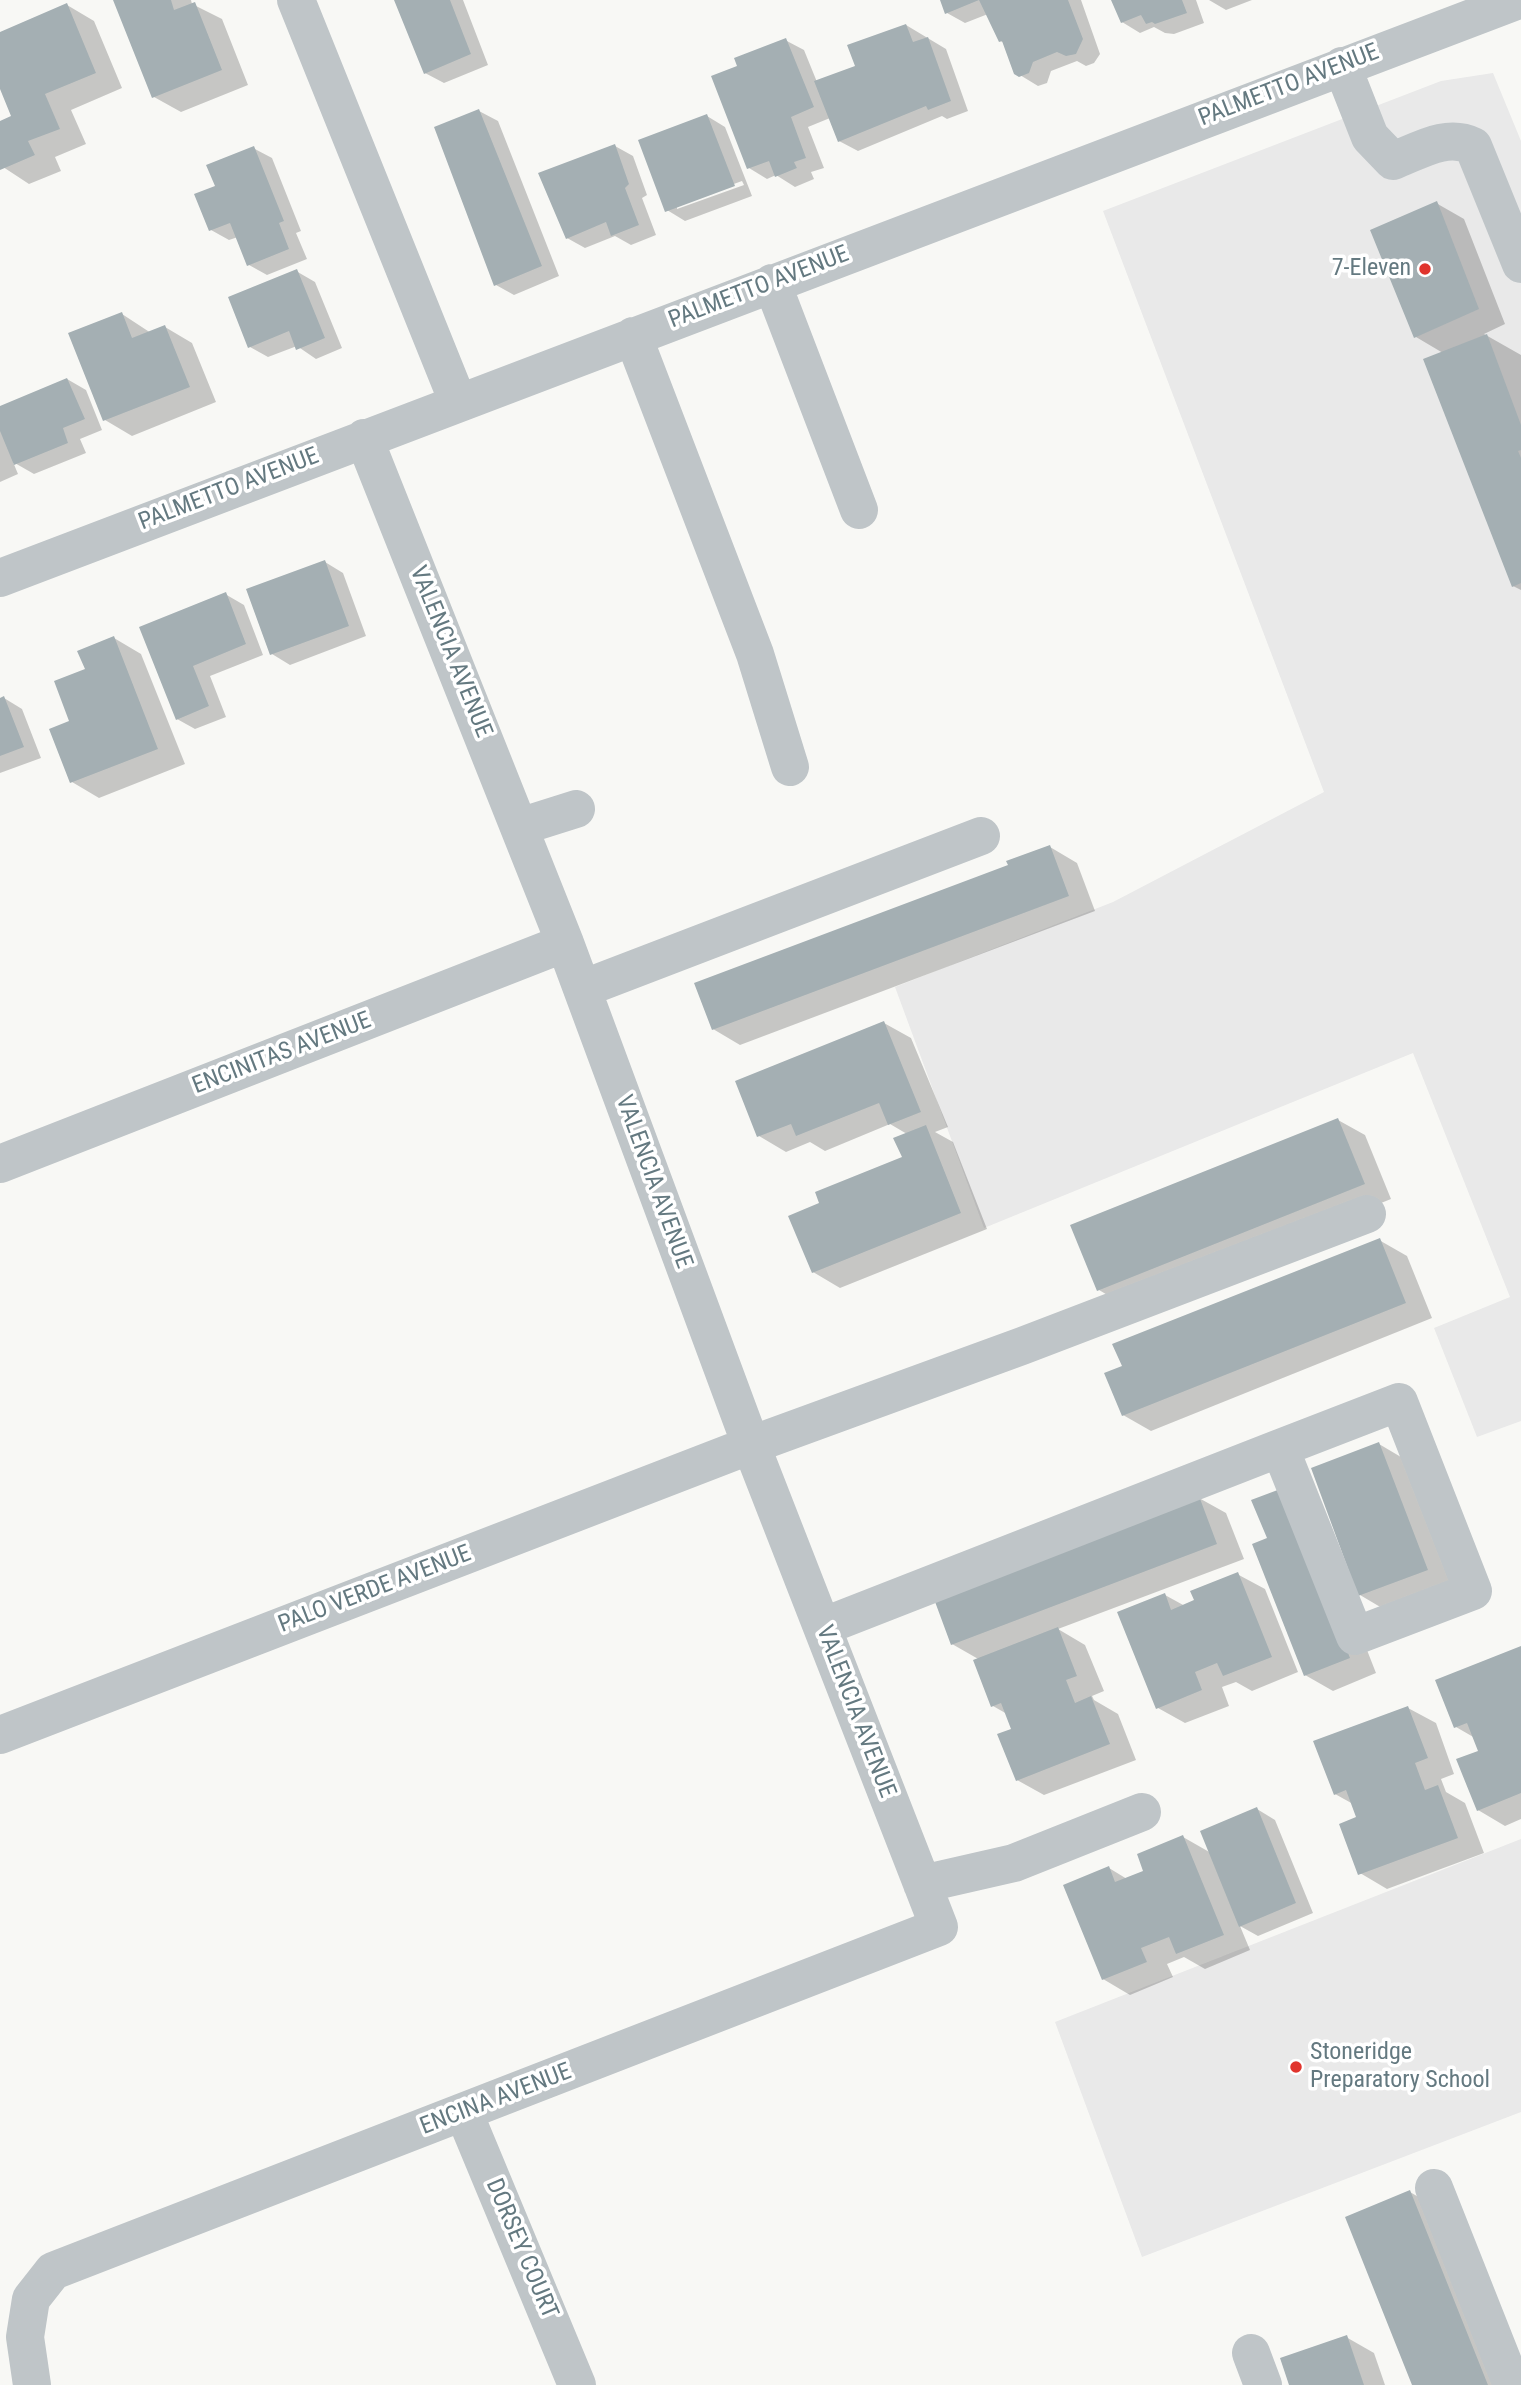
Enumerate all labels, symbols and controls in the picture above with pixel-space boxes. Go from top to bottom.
street label: PALMETTO AVENUE [1195,38,1383,134]
street label: PALMETTO AVENUE [665,240,853,336]
place label: 7-Eleven [1332,255,1411,283]
marker: 7-Eleven [1417,261,1433,277]
street label: PALMETTO AVENUE [135,442,323,538]
street label: VALENCIA AVENUE [403,562,497,742]
street label: ENCINITAS AVENUE [189,1007,375,1101]
street label: VALENCIA AVENUE [608,1091,698,1273]
street label: PALO VERDE AVENUE [275,1540,475,1640]
street label: VALENCIA AVENUE [809,1622,901,1802]
place label: Stoneridge Preparatory School [1310,2039,1490,2095]
street label: ENCINA AVENUE [416,2058,576,2142]
marker: Stoneridge Preparatory School [1288,2059,1304,2075]
street label: DORSEY COURT [479,2175,563,2323]

